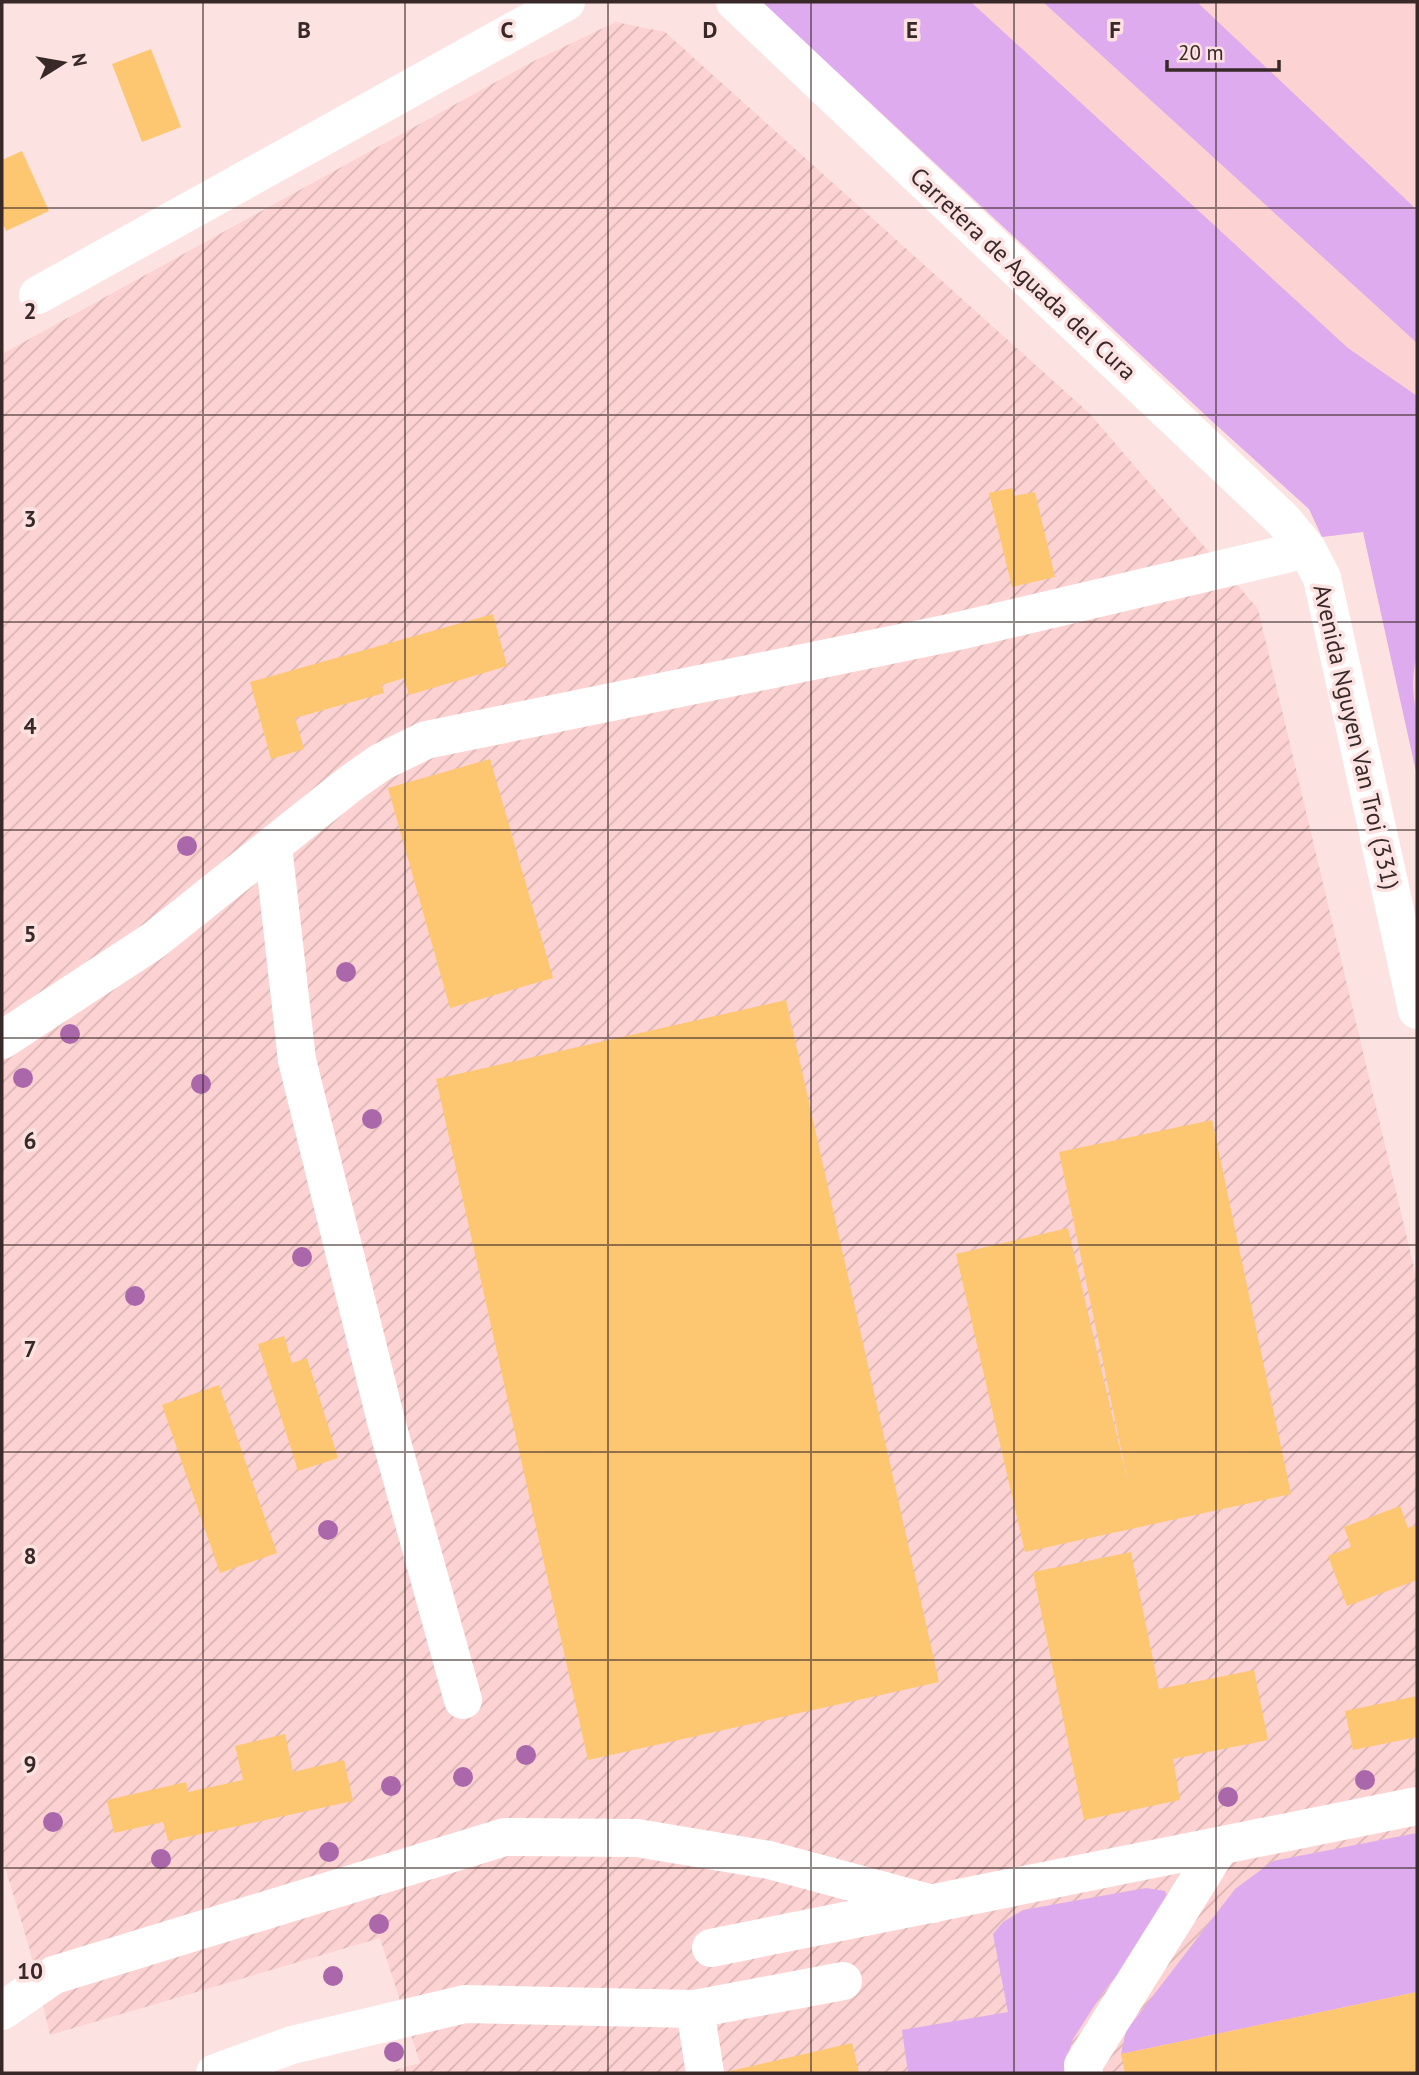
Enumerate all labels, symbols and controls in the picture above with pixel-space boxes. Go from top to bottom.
text: B [297,15,311,44]
text: C [501,15,514,44]
text: D [703,15,717,44]
text: E [906,15,918,44]
text: F [1109,15,1121,44]
north arrow [28,28,98,98]
scale bar [1167,28,1279,72]
text: 20 m [1178,39,1224,66]
text: N [67,51,93,68]
street label: Carretera de Aguada del Cura [904,161,1143,387]
text: 2 [23,296,37,325]
text: 3 [23,504,37,533]
street label: Avenida Nguyen Van Troi (331) [1306,581,1407,892]
text: 4 [23,711,37,740]
text: 5 [23,919,37,948]
text: 6 [23,1126,37,1155]
text: 7 [23,1334,37,1363]
text: 8 [23,1541,37,1570]
text: 9 [23,1749,37,1778]
text: 10 [17,1956,43,1985]

